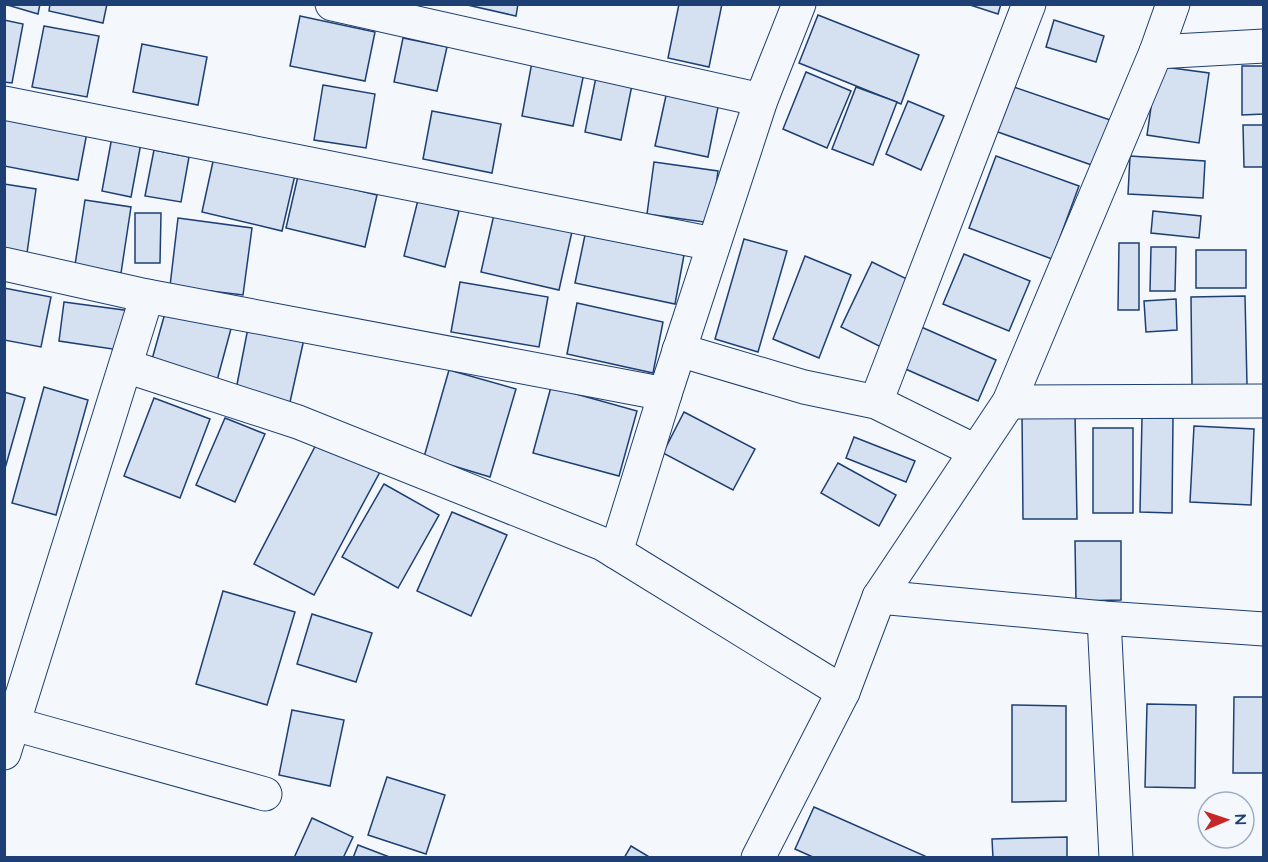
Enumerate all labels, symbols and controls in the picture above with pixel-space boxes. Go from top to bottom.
north arrow [1196,790,1256,850]
text: N [1231,813,1251,826]

